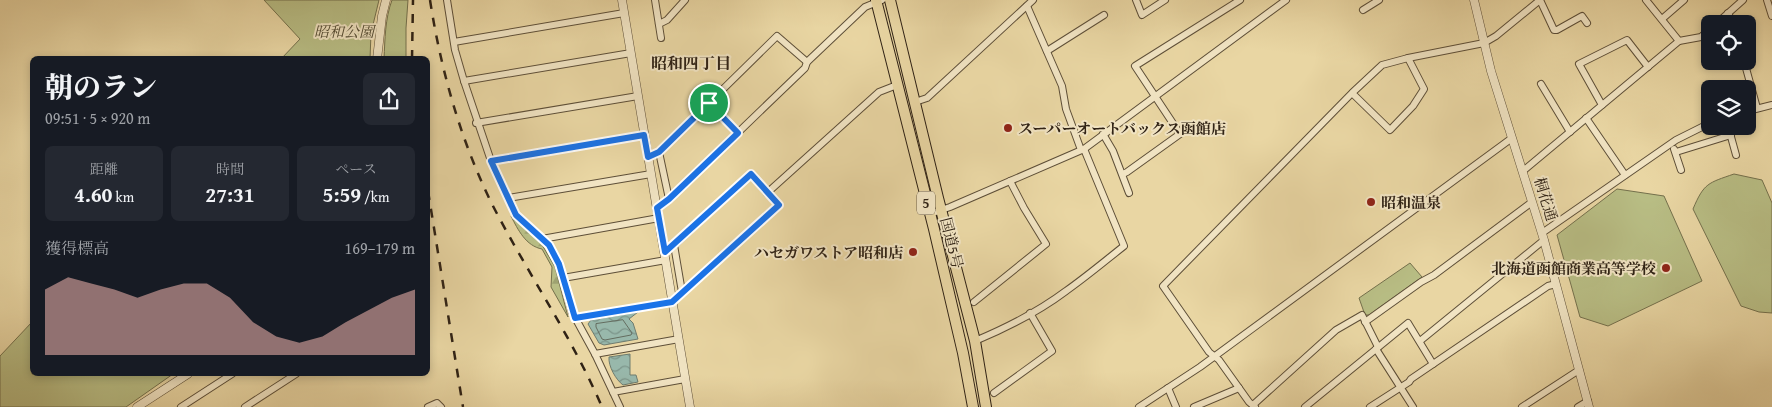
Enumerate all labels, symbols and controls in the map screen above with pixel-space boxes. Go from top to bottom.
map controls [1701,15,1756,135]
button: locate [1701,15,1756,70]
park label: 昭和公園 [314,21,377,42]
district label: 昭和四丁目 [651,51,731,75]
text: 朝のラン [45,66,157,107]
button: share [363,73,415,125]
button: layers [1701,80,1756,135]
pin [688,82,730,124]
icon: arrive [695,89,723,117]
text: 09:51 · 5 × 920 m [45,106,150,130]
place label: スーパーオートバックス函館店 [1018,118,1226,139]
marker: スーパーオートバックス函館店 [1002,122,1014,134]
text: 距離 [90,159,118,179]
text: 時間 [216,159,244,179]
text: ペース [335,159,377,179]
street label: 桐花通 [1529,174,1563,224]
text: 4.60 [74,179,112,210]
text: 27:31 [205,179,255,210]
text: 5:59 [323,179,361,210]
text: km [112,187,134,207]
text: /km [361,187,389,207]
road number: 5 [917,192,935,214]
place label: 昭和温泉 [1381,192,1441,213]
marker: 昭和温泉 [1365,196,1377,208]
street label: 国道5号 [935,215,969,271]
text: 獲得標高 [45,236,109,260]
text: 169–179 m [345,236,415,260]
place label: ハセガワストア昭和店 [754,242,903,263]
marker: ハセガワストア昭和店 [907,246,919,258]
place label: 北海道函館商業高等学校 [1491,258,1656,279]
marker: 北海道函館商業高等学校 [1660,262,1672,274]

